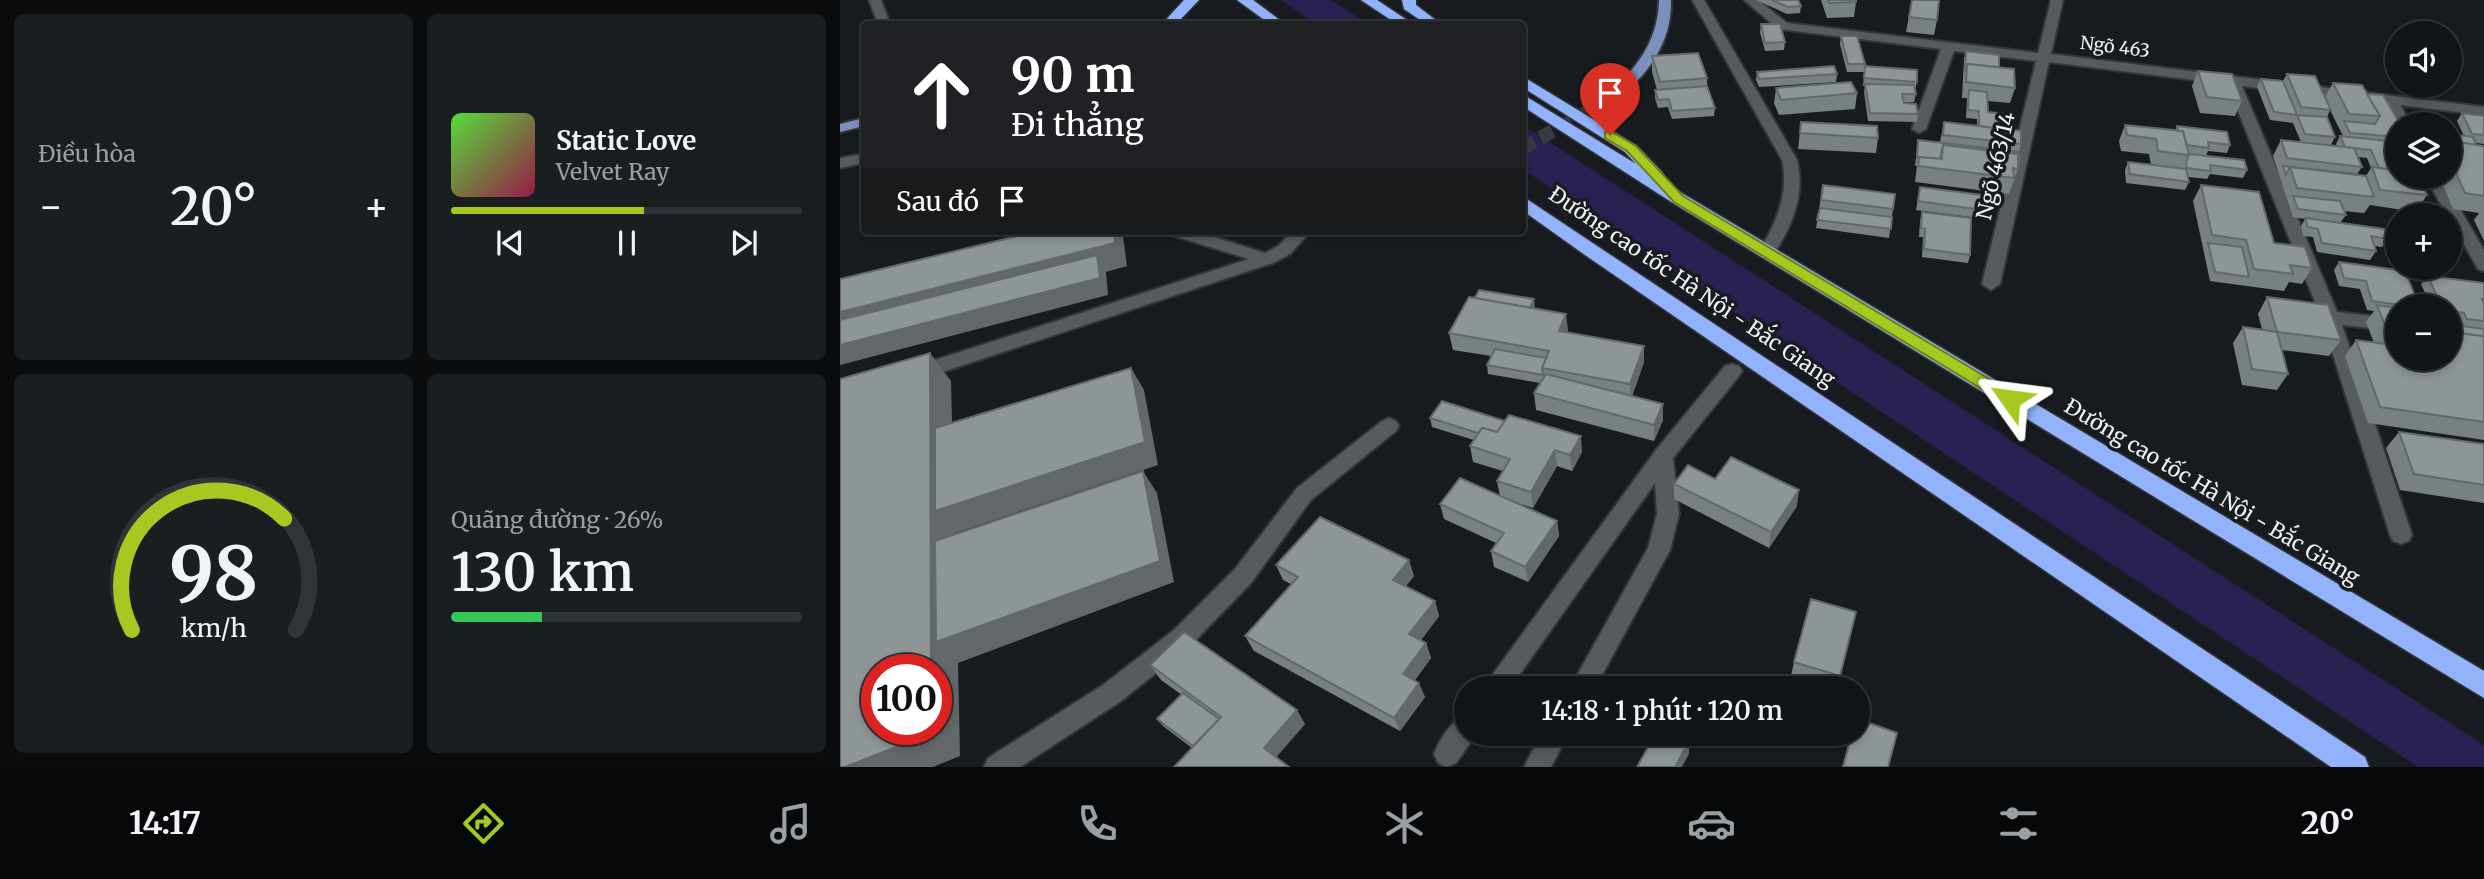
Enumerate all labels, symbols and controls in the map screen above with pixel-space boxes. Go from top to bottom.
map controls [2385,21,2462,371]
button: sound [2385,21,2462,98]
street label: Ngõ 463 [2079,31,2151,62]
text: 90 m [1011,44,1135,105]
icon: ahead [896,49,987,140]
pin [1580,63,1640,135]
icon: arrive [1591,74,1629,112]
text: Đi thẳng [1011,105,1144,145]
street label: Ngõ 463/14 [1970,109,2021,222]
button: layers [2385,112,2462,189]
text: Static Love [556,124,696,157]
text: Điều hòa [38,139,136,168]
text: Velvet Ray [556,157,669,186]
text: 20° [170,174,257,239]
street label: Đường cao tốc Hà Nội - Bắc Giang [1544,178,1843,393]
icon: arrive [993,182,1031,220]
text: − [38,183,63,230]
text: + [364,183,389,230]
text: Sau đó [896,185,979,218]
button: + [2385,203,2462,280]
icon: previous [491,224,529,262]
icon: pause [608,224,646,262]
icon: next [725,224,763,262]
button: − [2385,294,2462,371]
position arrow [1973,362,2047,436]
street label: Đường cao tốc Hà Nội - Bắc Giang [2060,390,2367,591]
text: Quãng đường · 26% [451,505,663,534]
text: 98 [169,528,258,620]
text: 130 km [451,540,634,605]
text: km/h [180,611,247,643]
speed limit sign: 100 [861,654,952,745]
text: 14:18 · 1 phút · 120 m [1541,694,1783,727]
icon: directions [459,799,508,848]
icon: music [766,799,815,848]
icon: phone [1073,799,1122,848]
icon: climate [1380,799,1429,848]
icon: car [1687,799,1736,848]
icon: filters [1994,799,2043,848]
text: 14:17 [129,803,201,843]
text: 20° [2301,803,2355,843]

